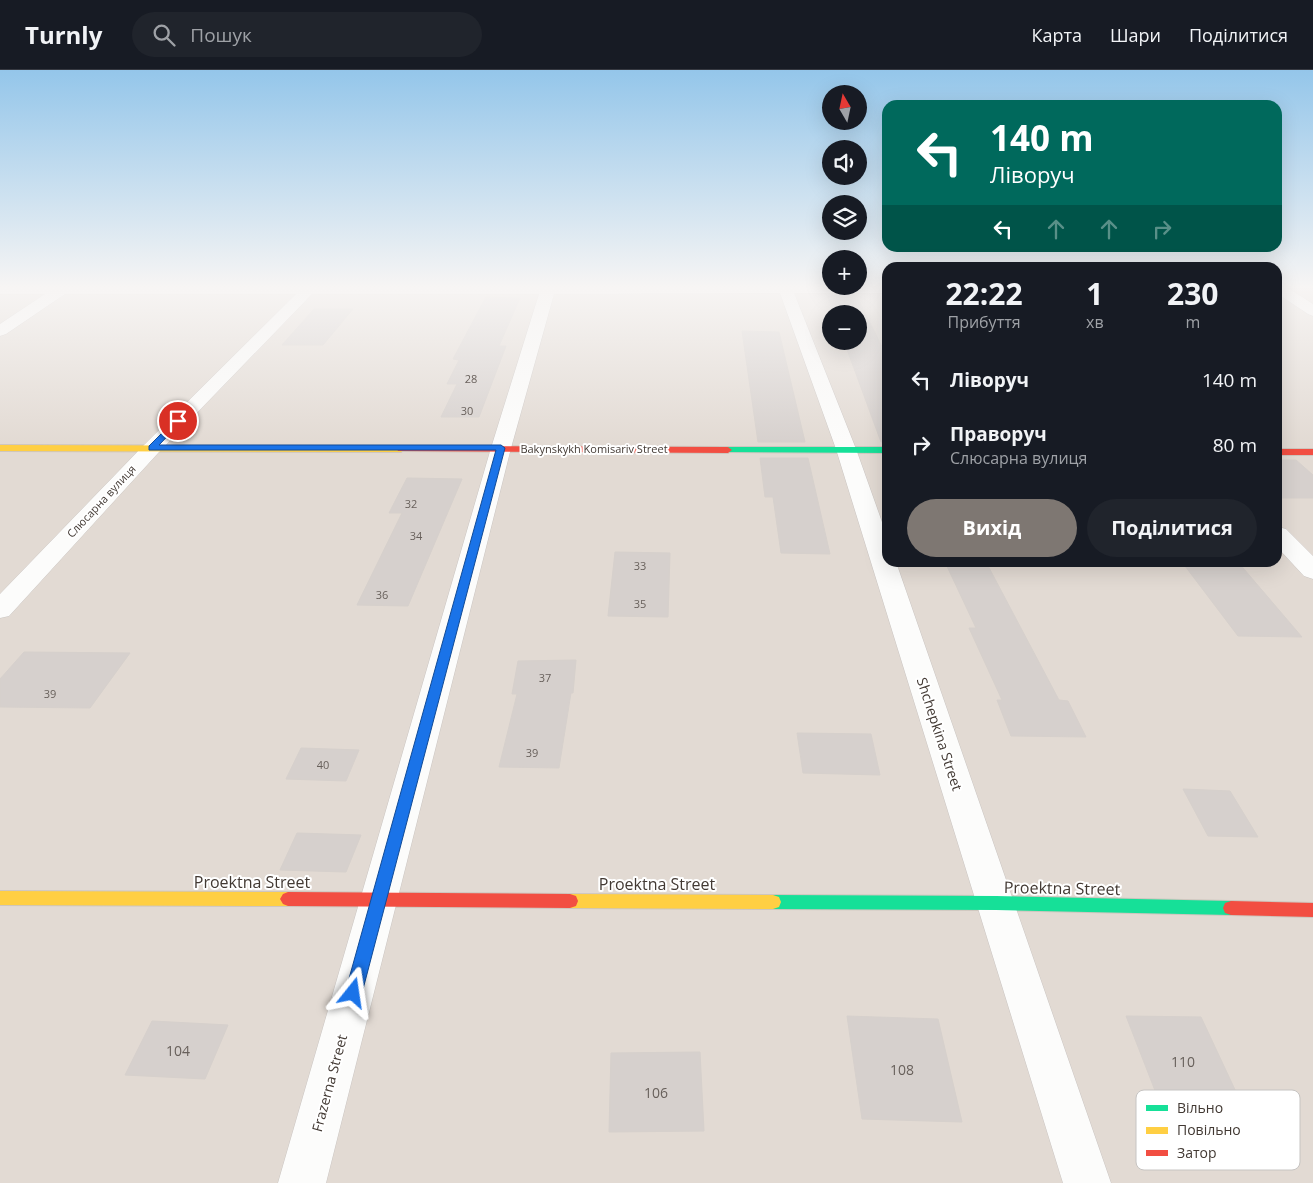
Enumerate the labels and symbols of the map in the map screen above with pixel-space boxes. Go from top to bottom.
north arrow [822,85,868,130]
house number: 28 [465,371,477,386]
pin [157,400,199,442]
house number: 30 [461,403,473,418]
street label: Bakynskykh Komisariv Street [520,441,668,456]
street label: Слюсарна вулиця [63,461,139,541]
house number: 32 [405,496,417,511]
house number: 34 [410,528,423,543]
house number: 33 [634,558,646,573]
house number: 36 [376,587,388,602]
house number: 35 [634,596,646,611]
house number: 37 [539,670,551,685]
street label: Shchepkina Street [913,675,967,793]
house number: 39 [44,686,56,701]
house number: 39 [526,745,538,760]
house number: 40 [317,757,329,772]
street label: Proektna Street [194,871,311,893]
street label: Proektna Street [599,873,716,895]
street label: Proektna Street [1004,876,1121,900]
position arrow [326,966,378,1018]
street label: Frazerna Street [307,1032,351,1134]
house number: 104 [166,1041,190,1060]
house number: 110 [1171,1052,1195,1071]
house number: 108 [890,1060,914,1079]
house number: 106 [644,1083,668,1102]
legend [1136,1090,1300,1170]
text: Вільно [1177,1098,1223,1117]
text: Повільно [1177,1120,1241,1139]
text: Затор [1177,1143,1217,1162]

